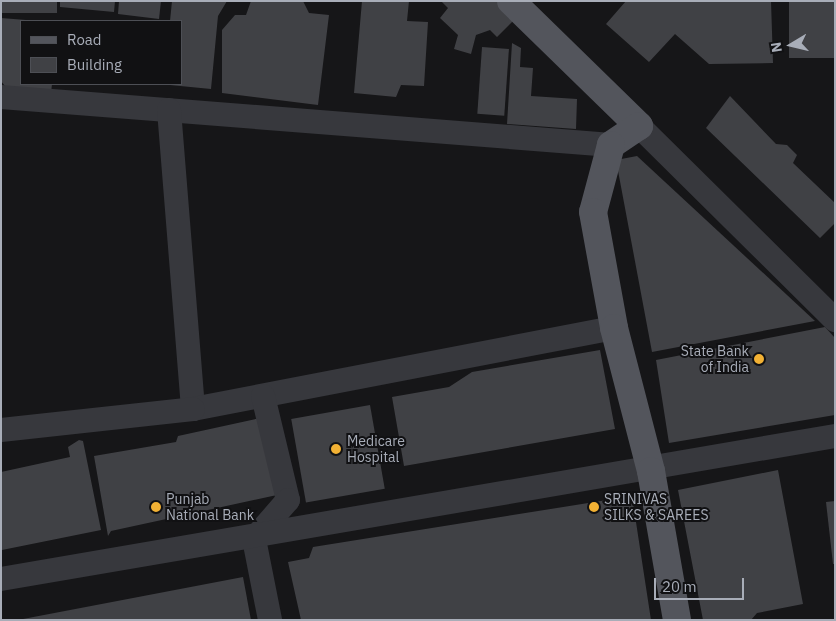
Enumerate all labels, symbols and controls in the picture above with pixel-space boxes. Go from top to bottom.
legend [20,20,182,85]
north arrow [766,20,816,70]
text: Road [67,30,102,49]
text: N [767,41,786,54]
text: Building [67,55,122,74]
place label: State Bank of India [681,343,749,376]
marker: State Bank of India [753,353,765,365]
place label: Medicare Hospital [347,433,405,466]
marker: Medicare Hospital [329,442,343,456]
place label: Punjab National Bank [166,491,254,524]
place label: SRINIVAS SILKS & SAREES [604,491,709,524]
marker: Punjab National Bank [150,501,162,513]
marker: SRINIVAS SILKS & SAREES [588,501,600,513]
scale bar [656,568,746,600]
text: 20 m [662,577,697,596]

